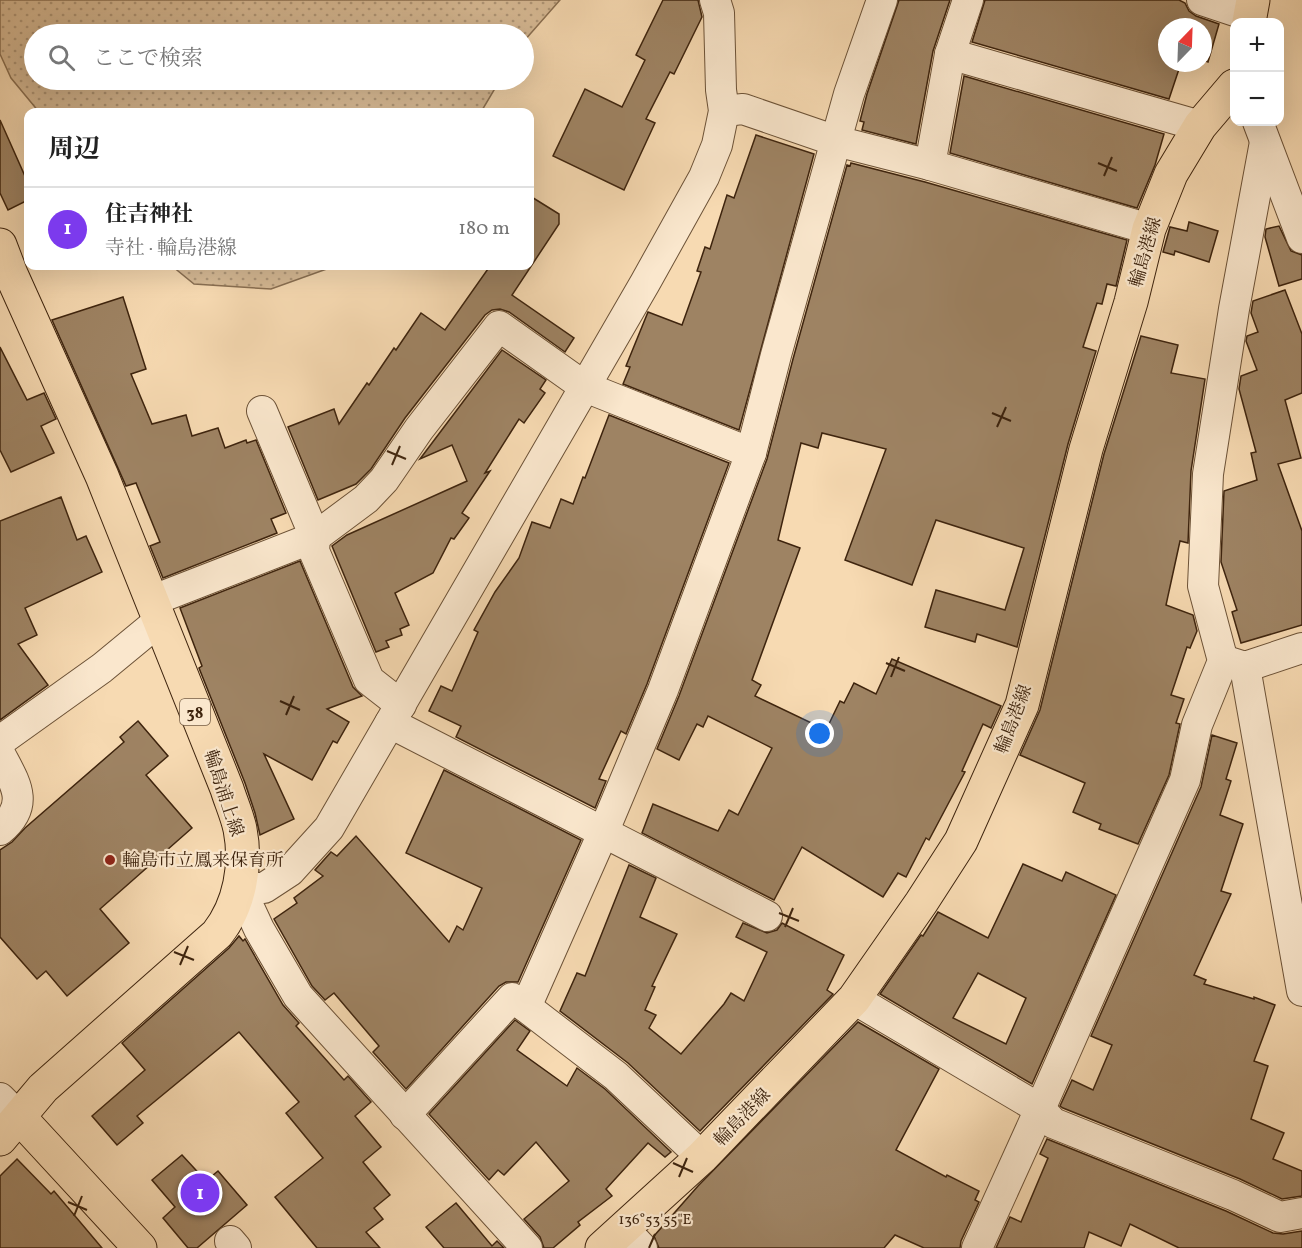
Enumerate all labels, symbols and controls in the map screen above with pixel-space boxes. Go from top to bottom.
north arrow [1158,18,1212,72]
map controls [1230,18,1284,126]
button: + [1230,18,1284,72]
search box [24,24,534,90]
icon: search [45,41,78,74]
text: ここで検索 [93,44,203,75]
button: − [1230,72,1284,126]
text: 周辺 [48,132,100,168]
text: 住吉神社 [105,200,193,231]
street label: 輪島港線 [1125,214,1168,290]
text: 1 [63,215,72,243]
text: 180 m [458,215,510,243]
text: 寺社 · 輪島港線 [105,235,237,263]
street label: 輪島港線 [990,681,1039,758]
road number: 38 [180,699,210,725]
your location [805,719,834,748]
street label: 輪島浦上線 [197,747,248,840]
place label: 輪島市立鳳来保育所 [122,849,284,874]
marker: 輪島市立鳳来保育所 [103,853,117,867]
street label: 輪島港線 [709,1083,777,1153]
pin: 1 [180,1170,220,1216]
text: 136°53'55"E [618,1210,692,1231]

